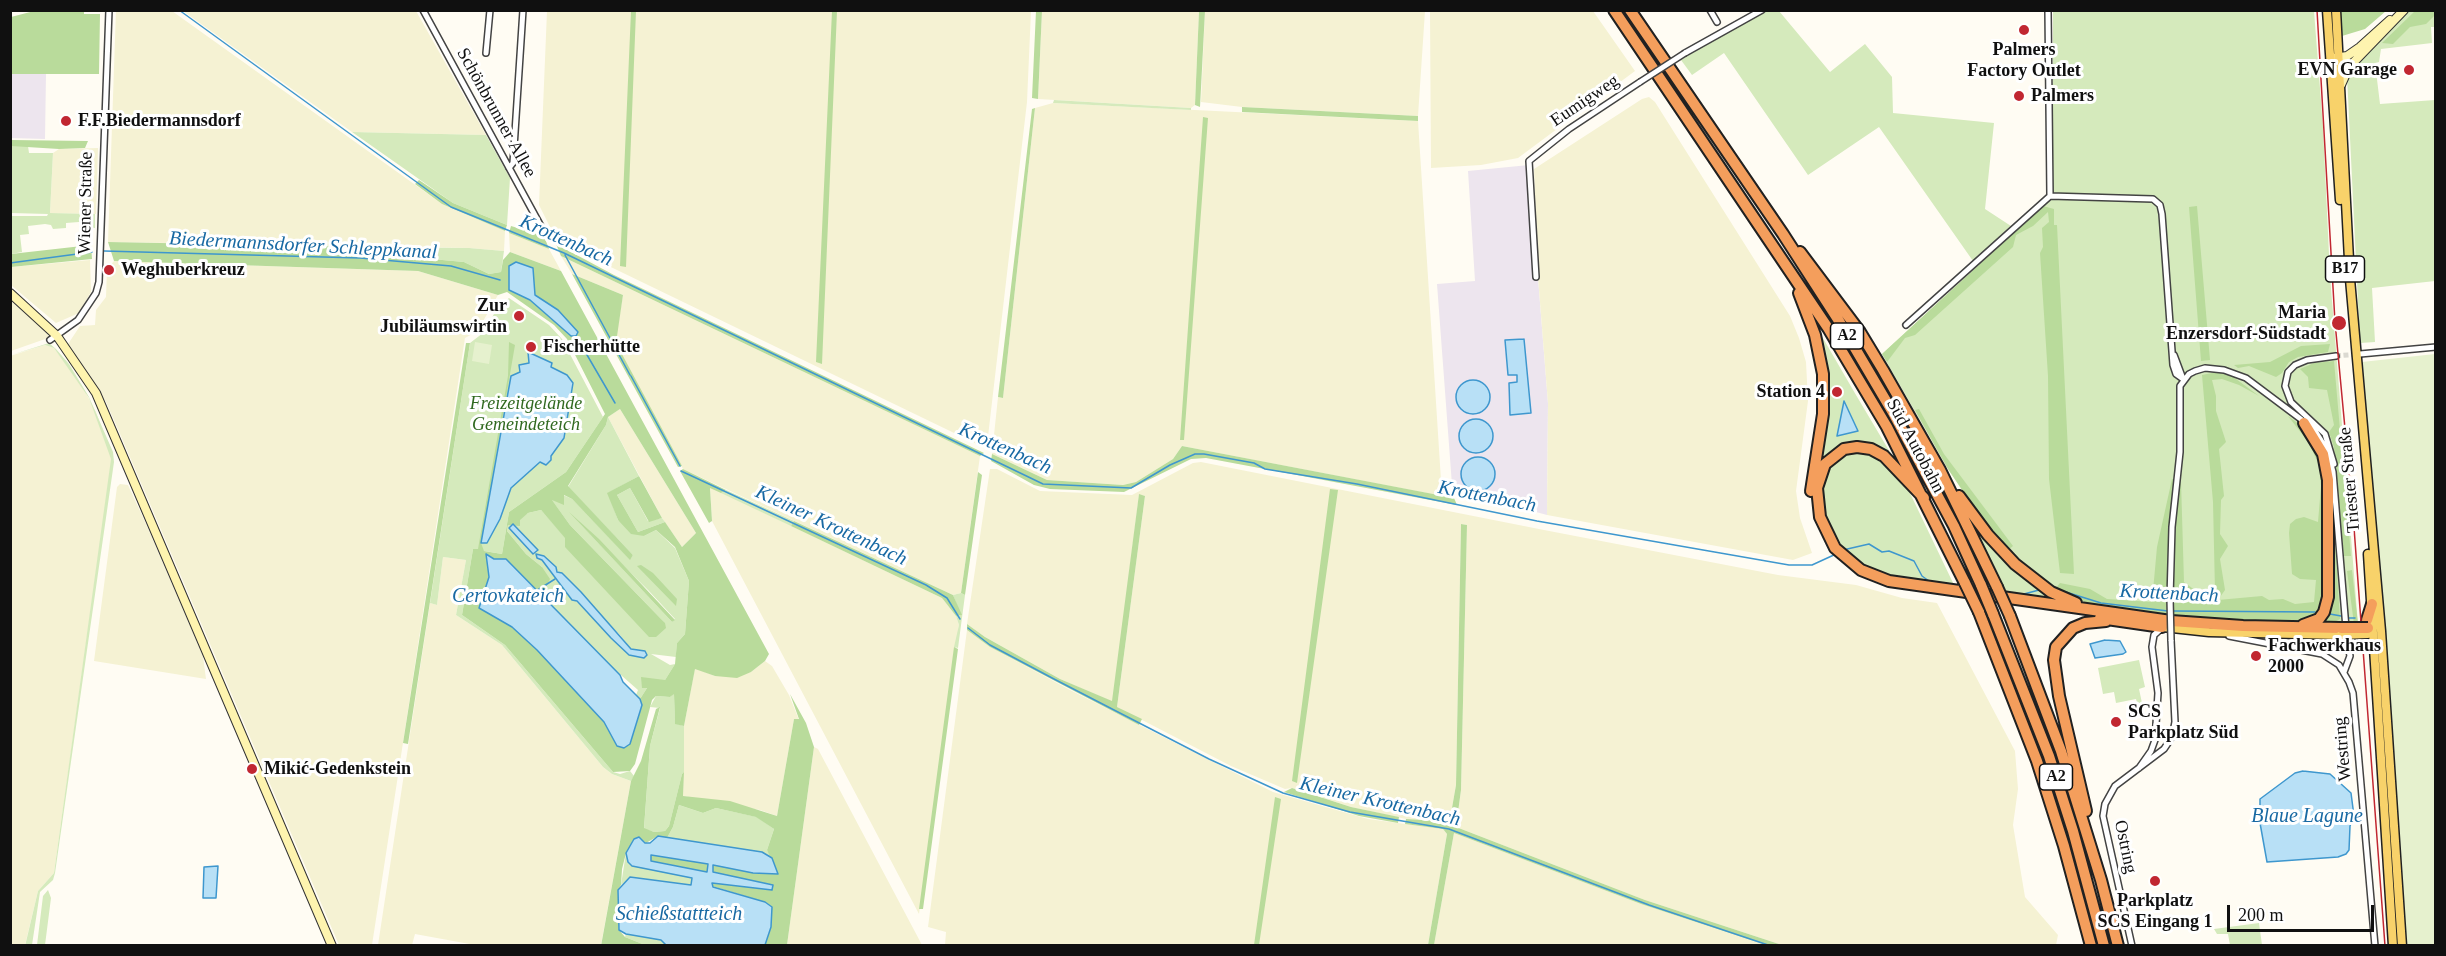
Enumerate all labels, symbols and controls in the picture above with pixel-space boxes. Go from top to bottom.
marker: Palmers Factory Outlet [2017,23,2031,37]
place label: Palmers Factory Outlet [1967,39,2081,82]
street label: Schönbrunner Allee [452,45,540,181]
place label: EVN Garage [2298,59,2397,81]
marker: EVN Garage [2402,63,2416,77]
street label: Eumigweg [1547,70,1623,132]
place label: Palmers [2031,85,2094,107]
marker: Palmers [2012,89,2026,103]
place label: F.F.Biedermannsdorf [78,110,241,132]
marker: F.F.Biedermannsdorf [59,114,73,128]
street label: Wiener Straße [74,151,98,255]
water label: Krottenbach [516,210,616,272]
water label: Biedermannsdorfer Schleppkanal [168,227,438,265]
road number: B17 [2326,256,2364,282]
place label: Weghuberkreuz [121,259,245,281]
marker: Weghuberkreuz [102,263,116,277]
place label: Zur Jubiläumswirtin [380,295,507,338]
place label: Maria Enzersdorf-Südstadt [2166,302,2326,344]
marker: Zur Jubiläumswirtin [512,309,526,323]
marker: Maria Enzersdorf-Südstadt [2330,314,2348,332]
road number: A2 [1830,323,1864,349]
place label: Fischerhütte [543,336,640,358]
marker: Fischerhütte [524,340,538,354]
place label: Station 4 [1756,381,1825,403]
marker: Station 4 [1830,385,1844,399]
park label: Freizeitgelände Gemeindeteich [470,393,582,436]
street label: Süd Autobahn [1881,395,1949,497]
water label: Krottenbach [955,418,1055,480]
street label: Triester Straße [2335,426,2365,534]
water label: Krottenbach [1436,476,1538,518]
water label: Kleiner Krottenbach [752,480,910,572]
water label: Krottenbach [2119,579,2219,609]
water label: Certovkateich [452,585,564,609]
place label: Fachwerkhaus 2000 [2268,635,2381,678]
marker: Fachwerkhaus 2000 [2249,649,2263,663]
place label: SCS Parkplatz Süd [2128,701,2239,744]
marker: SCS Parkplatz Süd [2109,715,2123,729]
street label: Westring [2329,716,2357,782]
place label: Mikić-Gedenkstein [264,758,411,780]
marker: Mikić-Gedenkstein [245,762,259,776]
road number: A2 [2040,764,2072,790]
water label: Kleiner Krottenbach [1297,772,1463,832]
water label: Blaue Lagune [2251,805,2363,829]
street label: Ostring [2109,818,2141,876]
marker: Parkplatz SCS Eingang 1 [2148,874,2162,888]
place label: Parkplatz SCS Eingang 1 [2097,890,2213,932]
scale bar [2230,893,2377,931]
water label: Schießstattteich [616,903,742,927]
text: 200 m [2238,905,2284,925]

